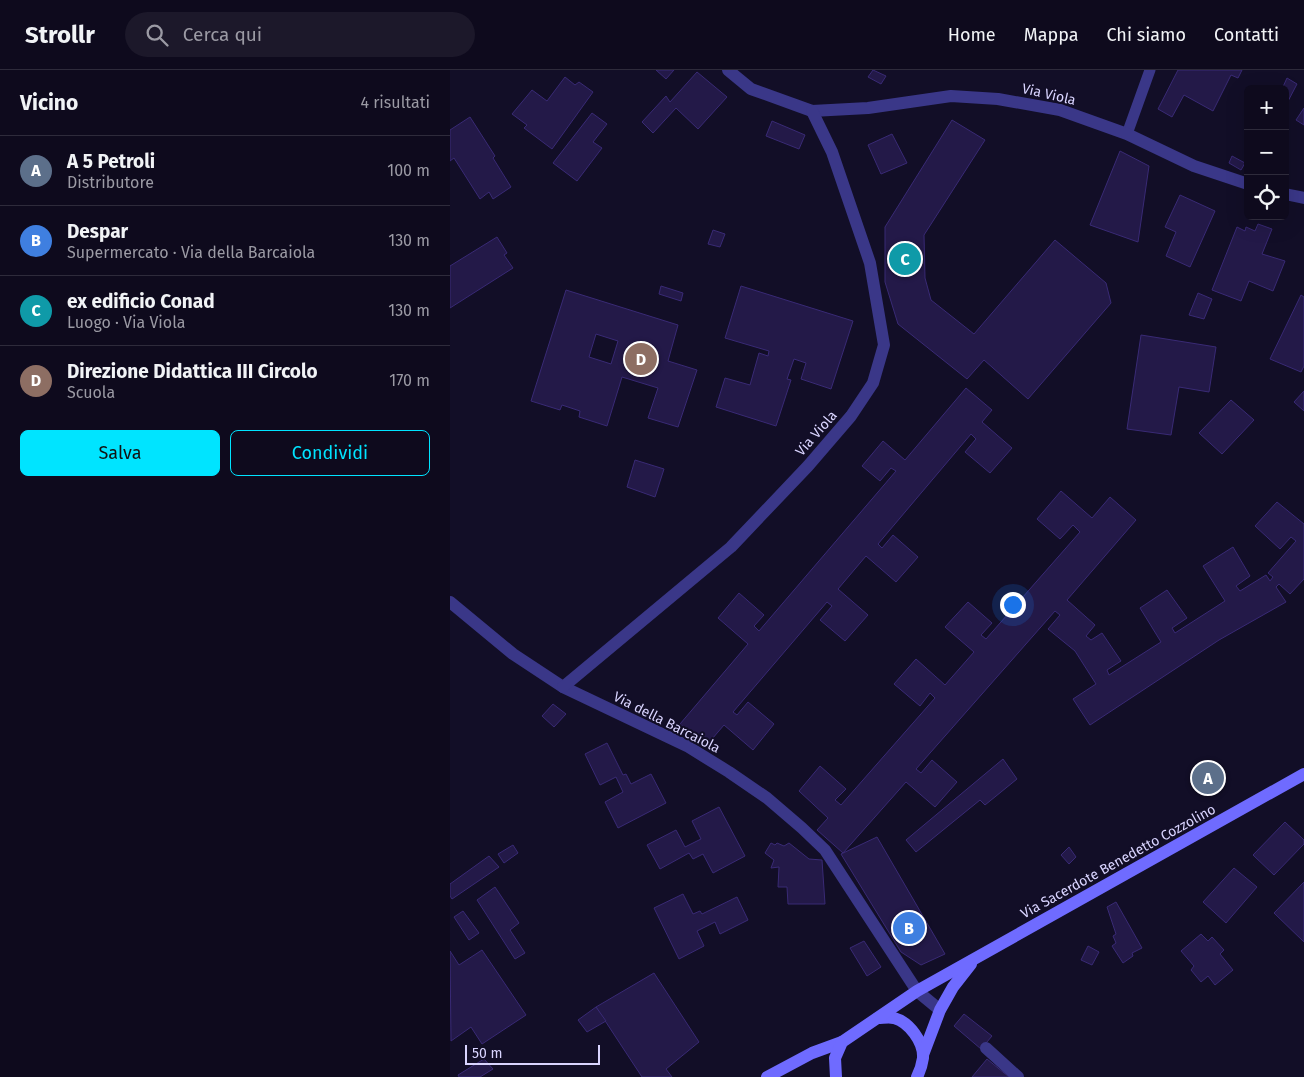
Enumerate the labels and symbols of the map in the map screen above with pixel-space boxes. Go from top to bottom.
street label: Via Viola [1020,80,1077,109]
pin: C [889,240,921,278]
pin: D [625,340,657,378]
street label: Via Viola [792,407,841,460]
your location [1000,592,1026,618]
street label: Via della Barcaiola [611,688,723,757]
pin: A [1192,759,1224,797]
street label: Via Sacerdote Benedetto Cozzolino [1018,801,1219,922]
pin: B [893,909,925,947]
scale bar [465,1042,600,1065]

